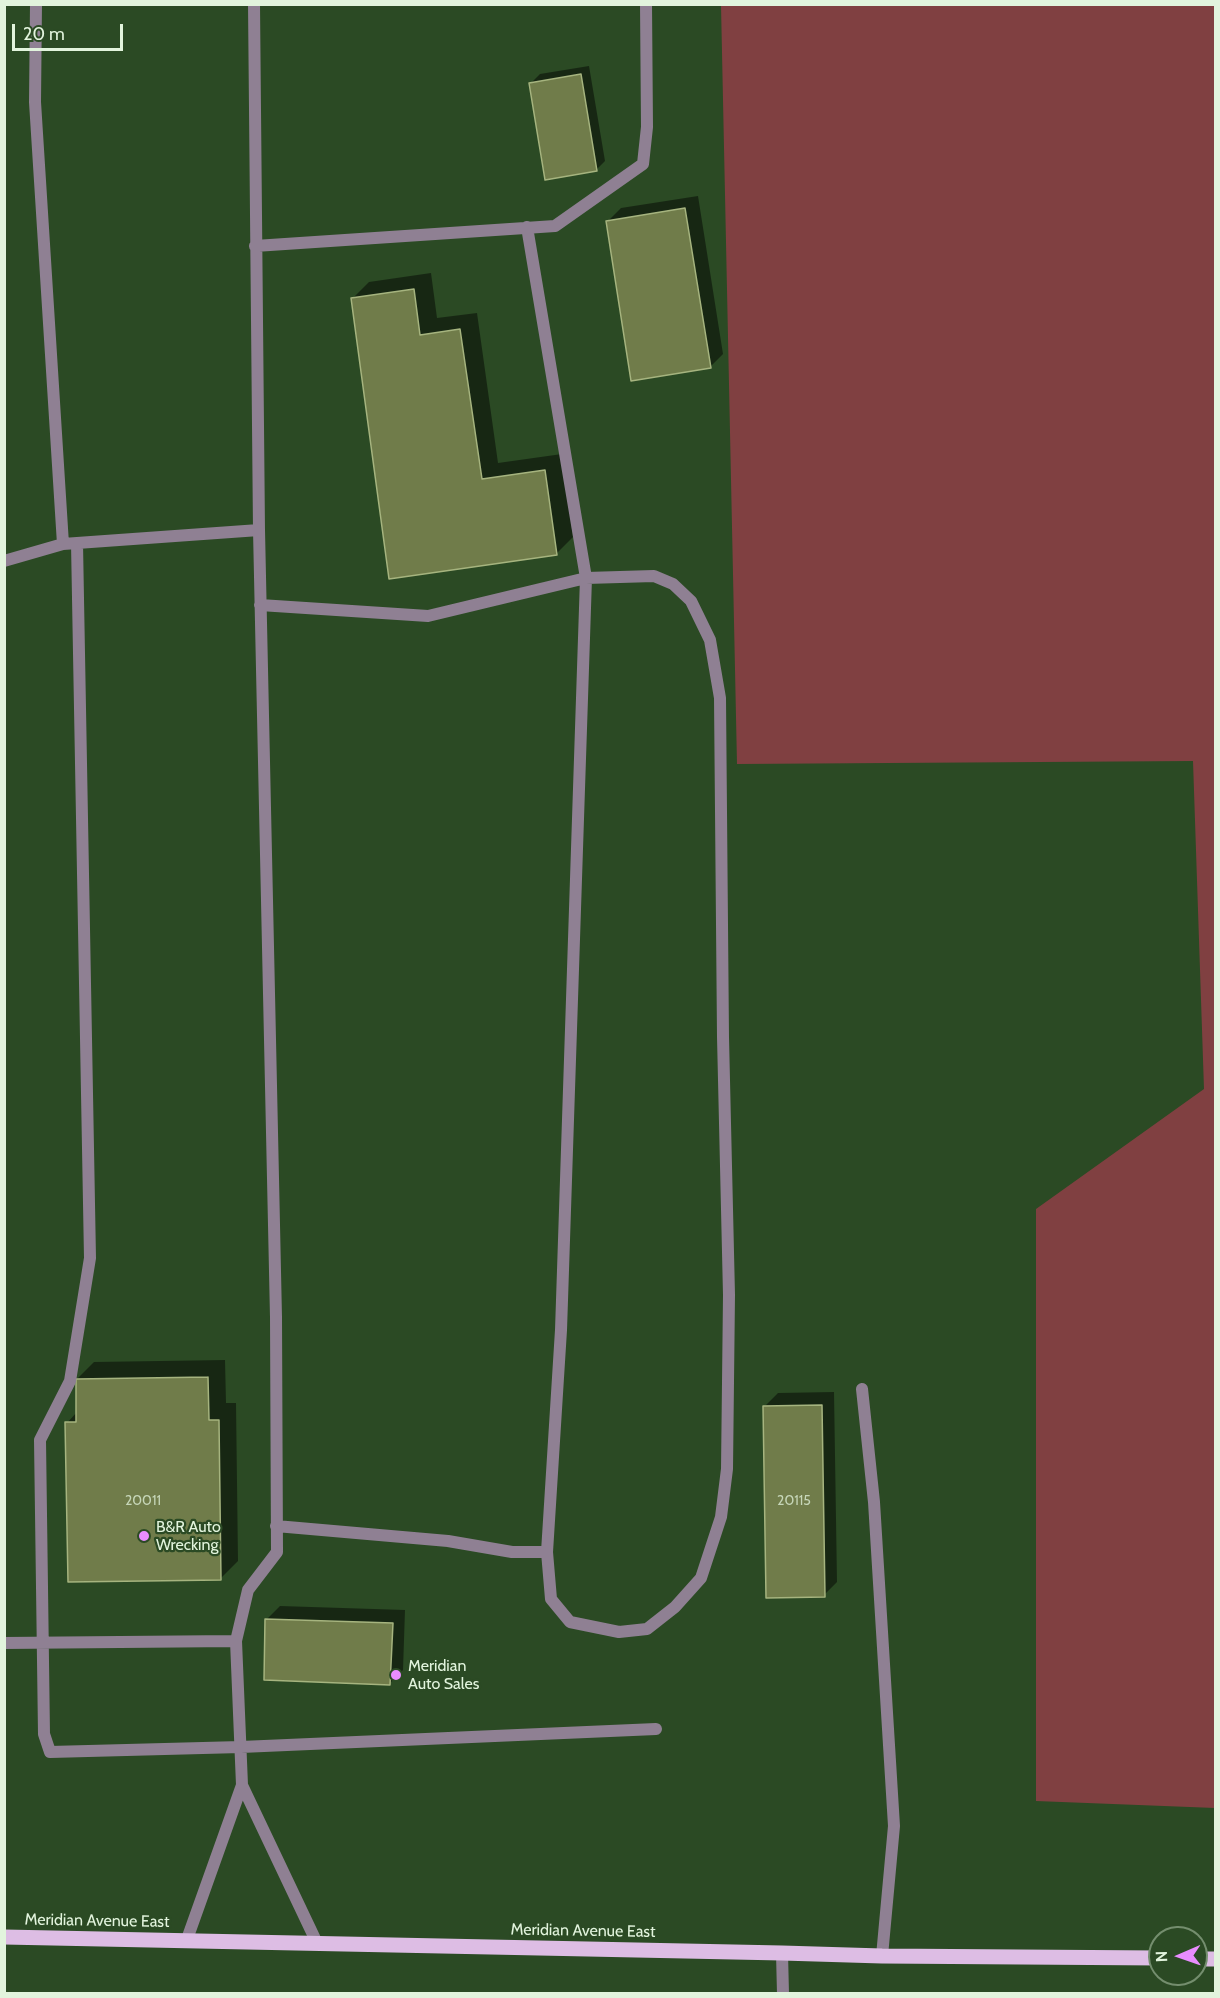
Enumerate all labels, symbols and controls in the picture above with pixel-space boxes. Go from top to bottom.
scale bar [15,12,126,50]
text: 20 m [23,23,65,45]
house number: 20011 [125,1493,161,1509]
house number: 20115 [777,1493,811,1509]
place label: B&R Auto Wrecking [156,1517,221,1555]
marker: B&R Auto Wrecking [137,1529,151,1543]
place label: Meridian Auto Sales [408,1656,479,1694]
marker: Meridian Auto Sales [389,1668,403,1682]
street label: Meridian Avenue East [24,1910,170,1932]
street label: Meridian Avenue East [510,1920,656,1942]
north arrow [1148,1926,1208,1986]
text: N [1152,1951,1171,1963]

